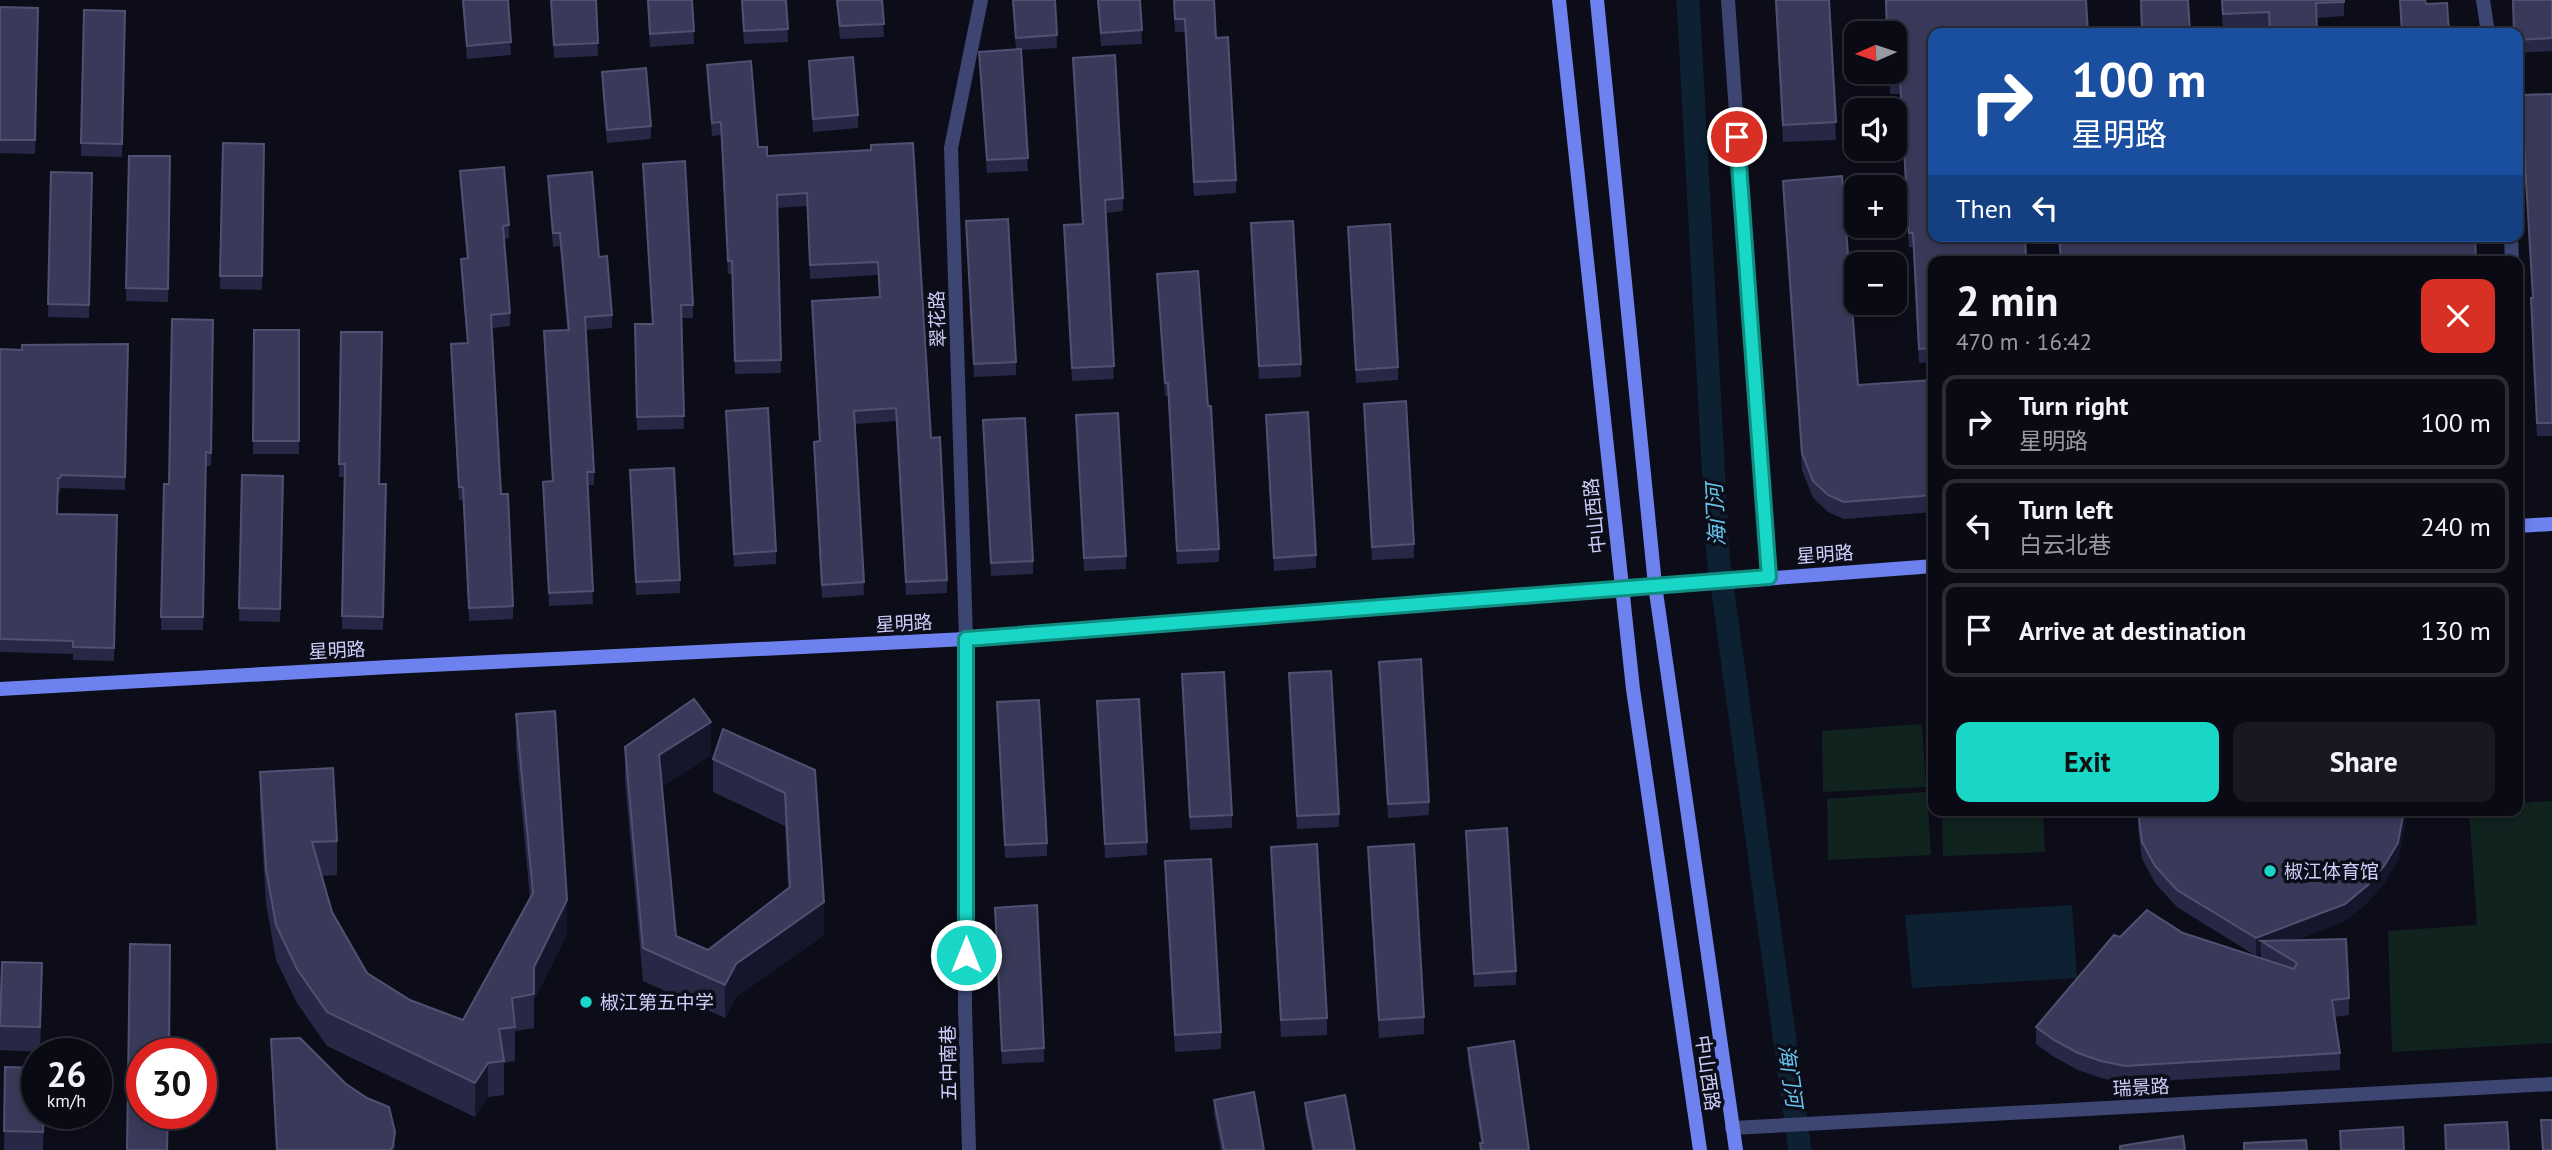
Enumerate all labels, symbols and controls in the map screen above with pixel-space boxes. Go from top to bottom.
north arrow [1844,21,1908,84]
map controls [1844,21,1907,315]
text: 100 m [2071,47,2206,111]
icon: right [1956,56,2047,147]
button: sound [1844,98,1907,161]
pin [1707,107,1767,167]
text: 星明路 [2071,113,2167,155]
icon: arrive [1718,118,1756,156]
button: + [1844,175,1907,238]
icon: left [2026,189,2064,227]
text: Then [1956,192,2012,225]
button: − [1844,252,1907,315]
text: 2 min [1956,273,2058,328]
button: close [2421,279,2495,353]
street label: 翠花路 [924,290,950,348]
text: 470 m · 16:42 [1956,327,2092,356]
text: Turn right [2019,389,2128,422]
icon: right [1960,403,1998,441]
text: 100 m [2420,406,2491,439]
text: 星明路 [2019,426,2088,455]
street label: 中山西路 [1578,477,1610,555]
water label: 海门河 [1700,479,1731,547]
text: Turn left [2019,493,2113,526]
icon: left [1960,507,1998,545]
text: 240 m [2420,510,2491,543]
text: 白云北巷 [2019,530,2111,559]
street label: 星明路 [1796,540,1854,568]
street label: 星明路 [875,610,933,636]
icon: arrive [1960,611,1998,649]
text: Arrive at destination [2019,614,2246,647]
text: 130 m [2420,614,2491,647]
street label: 星明路 [308,637,366,663]
button: Exit [1956,722,2219,802]
button: Share [2233,722,2495,802]
place label: 椒江体育馆 [2284,859,2379,883]
marker: 椒江体育馆 [2262,863,2278,879]
position arrow [929,918,1003,992]
place label: 椒江第五中学 [600,990,714,1014]
marker: 椒江第五中学 [578,994,594,1010]
street label: 五中南巷 [935,1025,961,1101]
street label: 中山西路 [1691,1034,1725,1112]
speed limit sign: 30 [126,1038,217,1129]
water label: 海门河 [1773,1043,1809,1113]
text: 26 [47,1051,86,1097]
street label: 瑞景路 [2112,1074,2170,1100]
text: km/h [47,1089,86,1112]

